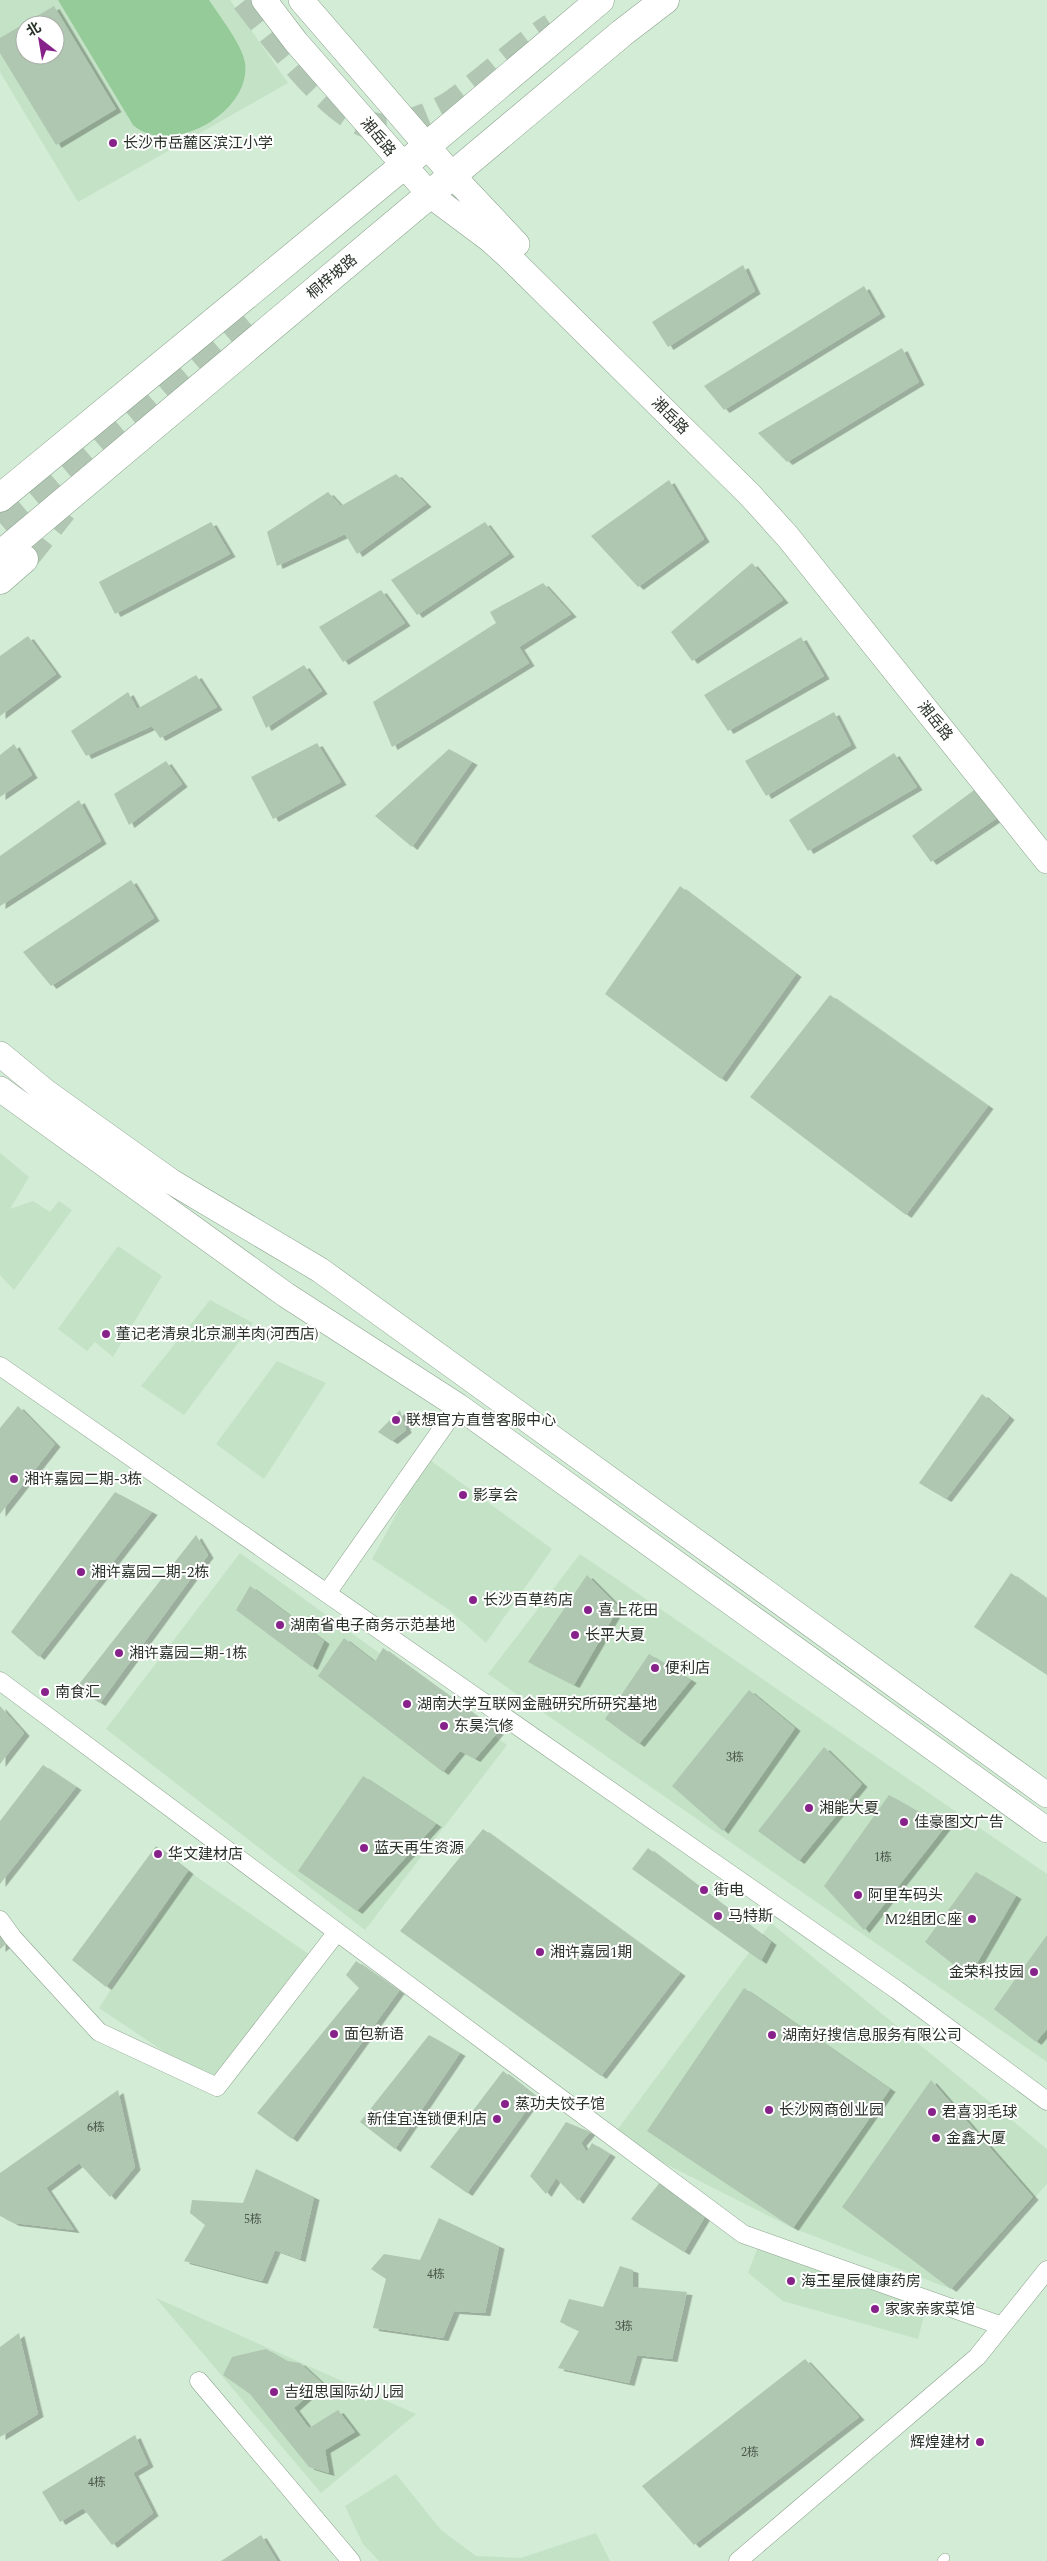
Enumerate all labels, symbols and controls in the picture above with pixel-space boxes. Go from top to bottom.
north arrow [15,15,65,65]
text: 北 [22,17,45,42]
street label: 湘岳路 [355,112,401,162]
place label: 长沙市岳麓区滨江小学 [123,132,273,155]
marker: 长沙市岳麓区滨江小学 [107,137,119,149]
street label: 桐梓坡路 [302,249,362,305]
street label: 湘岳路 [646,392,694,440]
street label: 湘岳路 [912,696,958,746]
place label: 董记老清泉北京涮羊肉(河西店) [116,1323,319,1346]
marker: 董记老清泉北京涮羊肉(河西店) [100,1328,112,1340]
place label: 联想官方直营客服中心 [406,1409,556,1432]
marker: 联想官方直营客服中心 [390,1414,402,1426]
place label: 湘许嘉园二期-3栋 [24,1468,142,1491]
marker: 湘许嘉园二期-3栋 [8,1473,20,1485]
place label: 影享会 [473,1484,518,1507]
marker: 影享会 [457,1489,469,1501]
place label: 湘许嘉园二期-2栋 [91,1561,209,1584]
marker: 湘许嘉园二期-2栋 [75,1566,87,1578]
place label: 长沙百草药店 [483,1589,573,1612]
marker: 长沙百草药店 [467,1594,479,1606]
place label: 喜上花田 [598,1599,658,1622]
marker: 喜上花田 [582,1604,594,1616]
place label: 湖南省电子商务示范基地 [290,1614,455,1637]
marker: 湖南省电子商务示范基地 [274,1619,286,1631]
place label: 长平大夏 [585,1624,645,1647]
marker: 长平大夏 [569,1629,581,1641]
place label: 湘许嘉园二期-1栋 [129,1642,247,1665]
marker: 湘许嘉园二期-1栋 [113,1647,125,1659]
place label: 便利店 [665,1657,710,1680]
marker: 便利店 [649,1662,661,1674]
place label: 南食汇 [55,1681,100,1704]
marker: 南食汇 [39,1686,51,1698]
place label: 湖南大学互联网金融研究所研究基地 [417,1693,657,1716]
marker: 湖南大学互联网金融研究所研究基地 [401,1698,413,1710]
place label: 东昊汽修 [454,1715,514,1738]
marker: 东昊汽修 [438,1720,450,1732]
house number: 3栋 [726,1748,744,1767]
place label: 湘能大夏 [819,1797,879,1820]
marker: 湘能大夏 [803,1802,815,1814]
place label: 佳豪图文广告 [914,1811,1004,1834]
marker: 佳豪图文广告 [898,1816,910,1828]
place label: 蓝天再生资源 [374,1837,464,1860]
marker: 蓝天再生资源 [358,1842,370,1854]
place label: 华文建材店 [168,1843,243,1866]
marker: 华文建材店 [152,1848,164,1860]
house number: 1栋 [874,1848,892,1867]
place label: 街电 [714,1879,744,1902]
marker: 街电 [698,1884,710,1896]
place label: 阿里车码头 [868,1884,943,1907]
marker: 阿里车码头 [852,1889,864,1901]
place label: 马特斯 [728,1905,773,1928]
place label: M2组团C座 [884,1908,962,1931]
marker: 马特斯 [712,1910,724,1922]
marker: M2组团C座 [966,1913,978,1925]
place label: 湘许嘉园1期 [550,1941,633,1964]
marker: 湘许嘉园1期 [534,1946,546,1958]
place label: 金荣科技园 [949,1961,1024,1984]
marker: 金荣科技园 [1028,1966,1040,1978]
place label: 面包新语 [344,2023,404,2046]
place label: 湖南好搜信息服务有限公司 [782,2024,962,2047]
marker: 面包新语 [328,2028,340,2040]
marker: 湖南好搜信息服务有限公司 [766,2029,778,2041]
place label: 蒸功夫饺子馆 [515,2093,605,2116]
marker: 蒸功夫饺子馆 [499,2098,511,2110]
place label: 长沙网商创业园 [779,2099,884,2122]
place label: 君喜羽毛球 [942,2101,1018,2124]
marker: 长沙网商创业园 [763,2104,775,2116]
marker: 君喜羽毛球 [926,2106,938,2118]
place label: 新佳宜连锁便利店 [367,2108,487,2131]
marker: 新佳宜连锁便利店 [491,2113,503,2125]
house number: 6栋 [87,2118,105,2137]
place label: 金鑫大厦 [946,2127,1006,2150]
marker: 金鑫大厦 [930,2132,942,2144]
house number: 5栋 [244,2210,262,2229]
house number: 4栋 [427,2265,445,2284]
place label: 海王星辰健康药房 [801,2270,921,2293]
marker: 海王星辰健康药房 [785,2275,797,2287]
place label: 家家亲家菜馆 [885,2298,975,2321]
marker: 家家亲家菜馆 [869,2303,881,2315]
house number: 3栋 [615,2317,633,2336]
place label: 吉纽思国际幼儿园 [284,2381,404,2404]
marker: 吉纽思国际幼儿园 [268,2386,280,2398]
place label: 辉煌建材 [910,2431,970,2454]
marker: 辉煌建材 [974,2436,986,2448]
house number: 2栋 [741,2443,759,2462]
house number: 4栋 [88,2473,106,2492]

